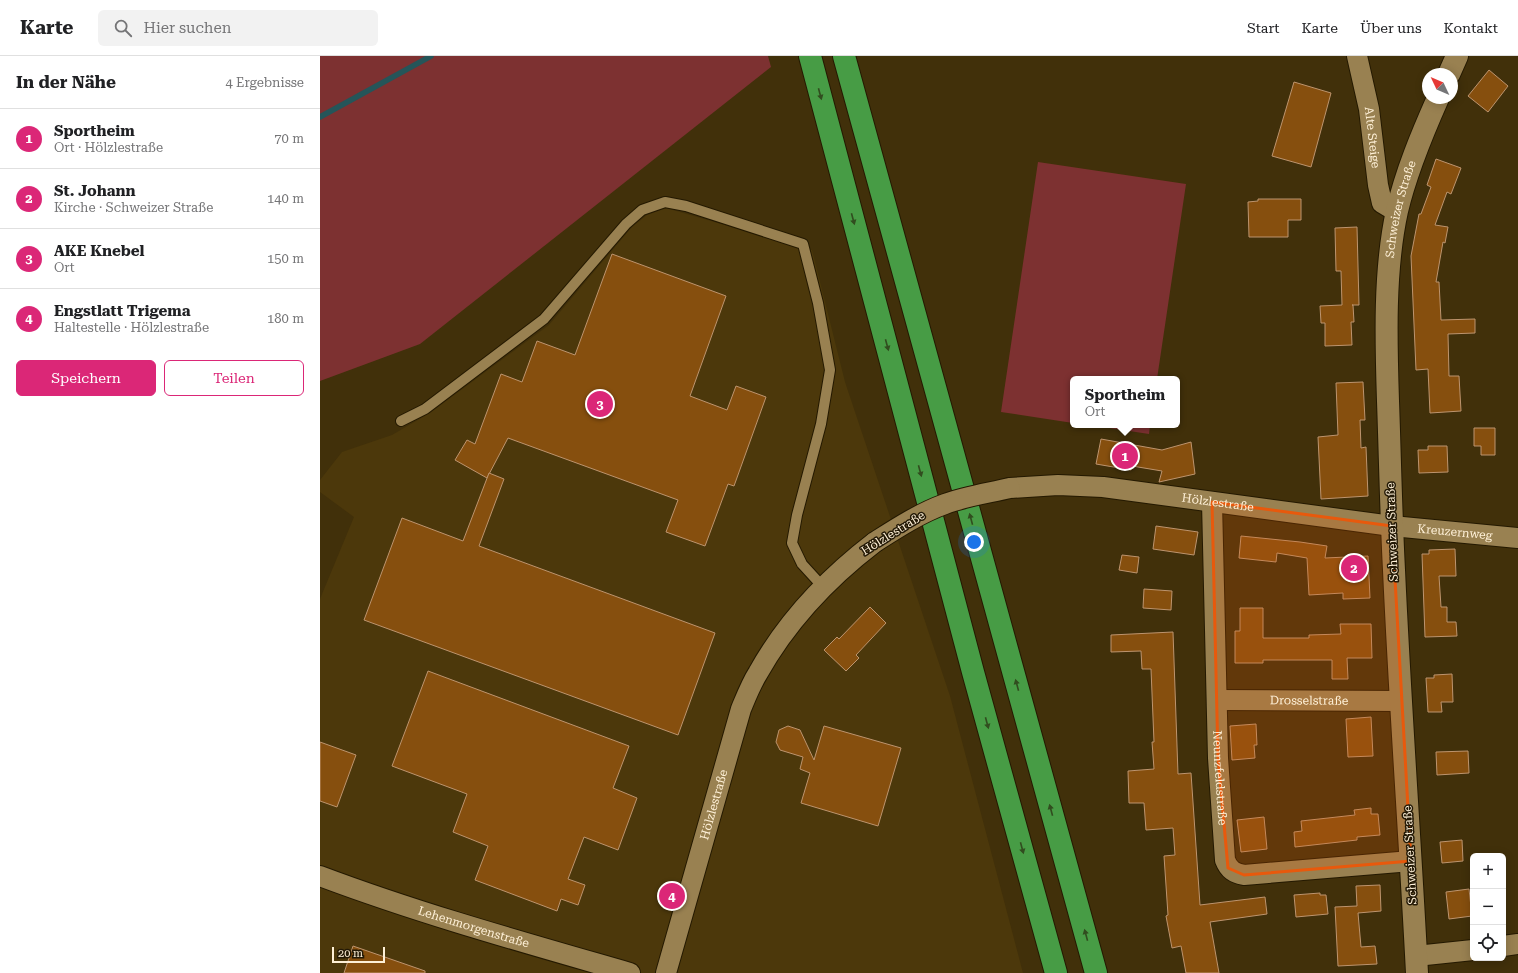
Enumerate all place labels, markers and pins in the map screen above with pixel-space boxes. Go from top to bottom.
pin: 3 [587,389,613,419]
pin: 1 [1112,441,1138,471]
pin: 2 [1341,553,1367,583]
pin: 4 [659,881,685,911]

